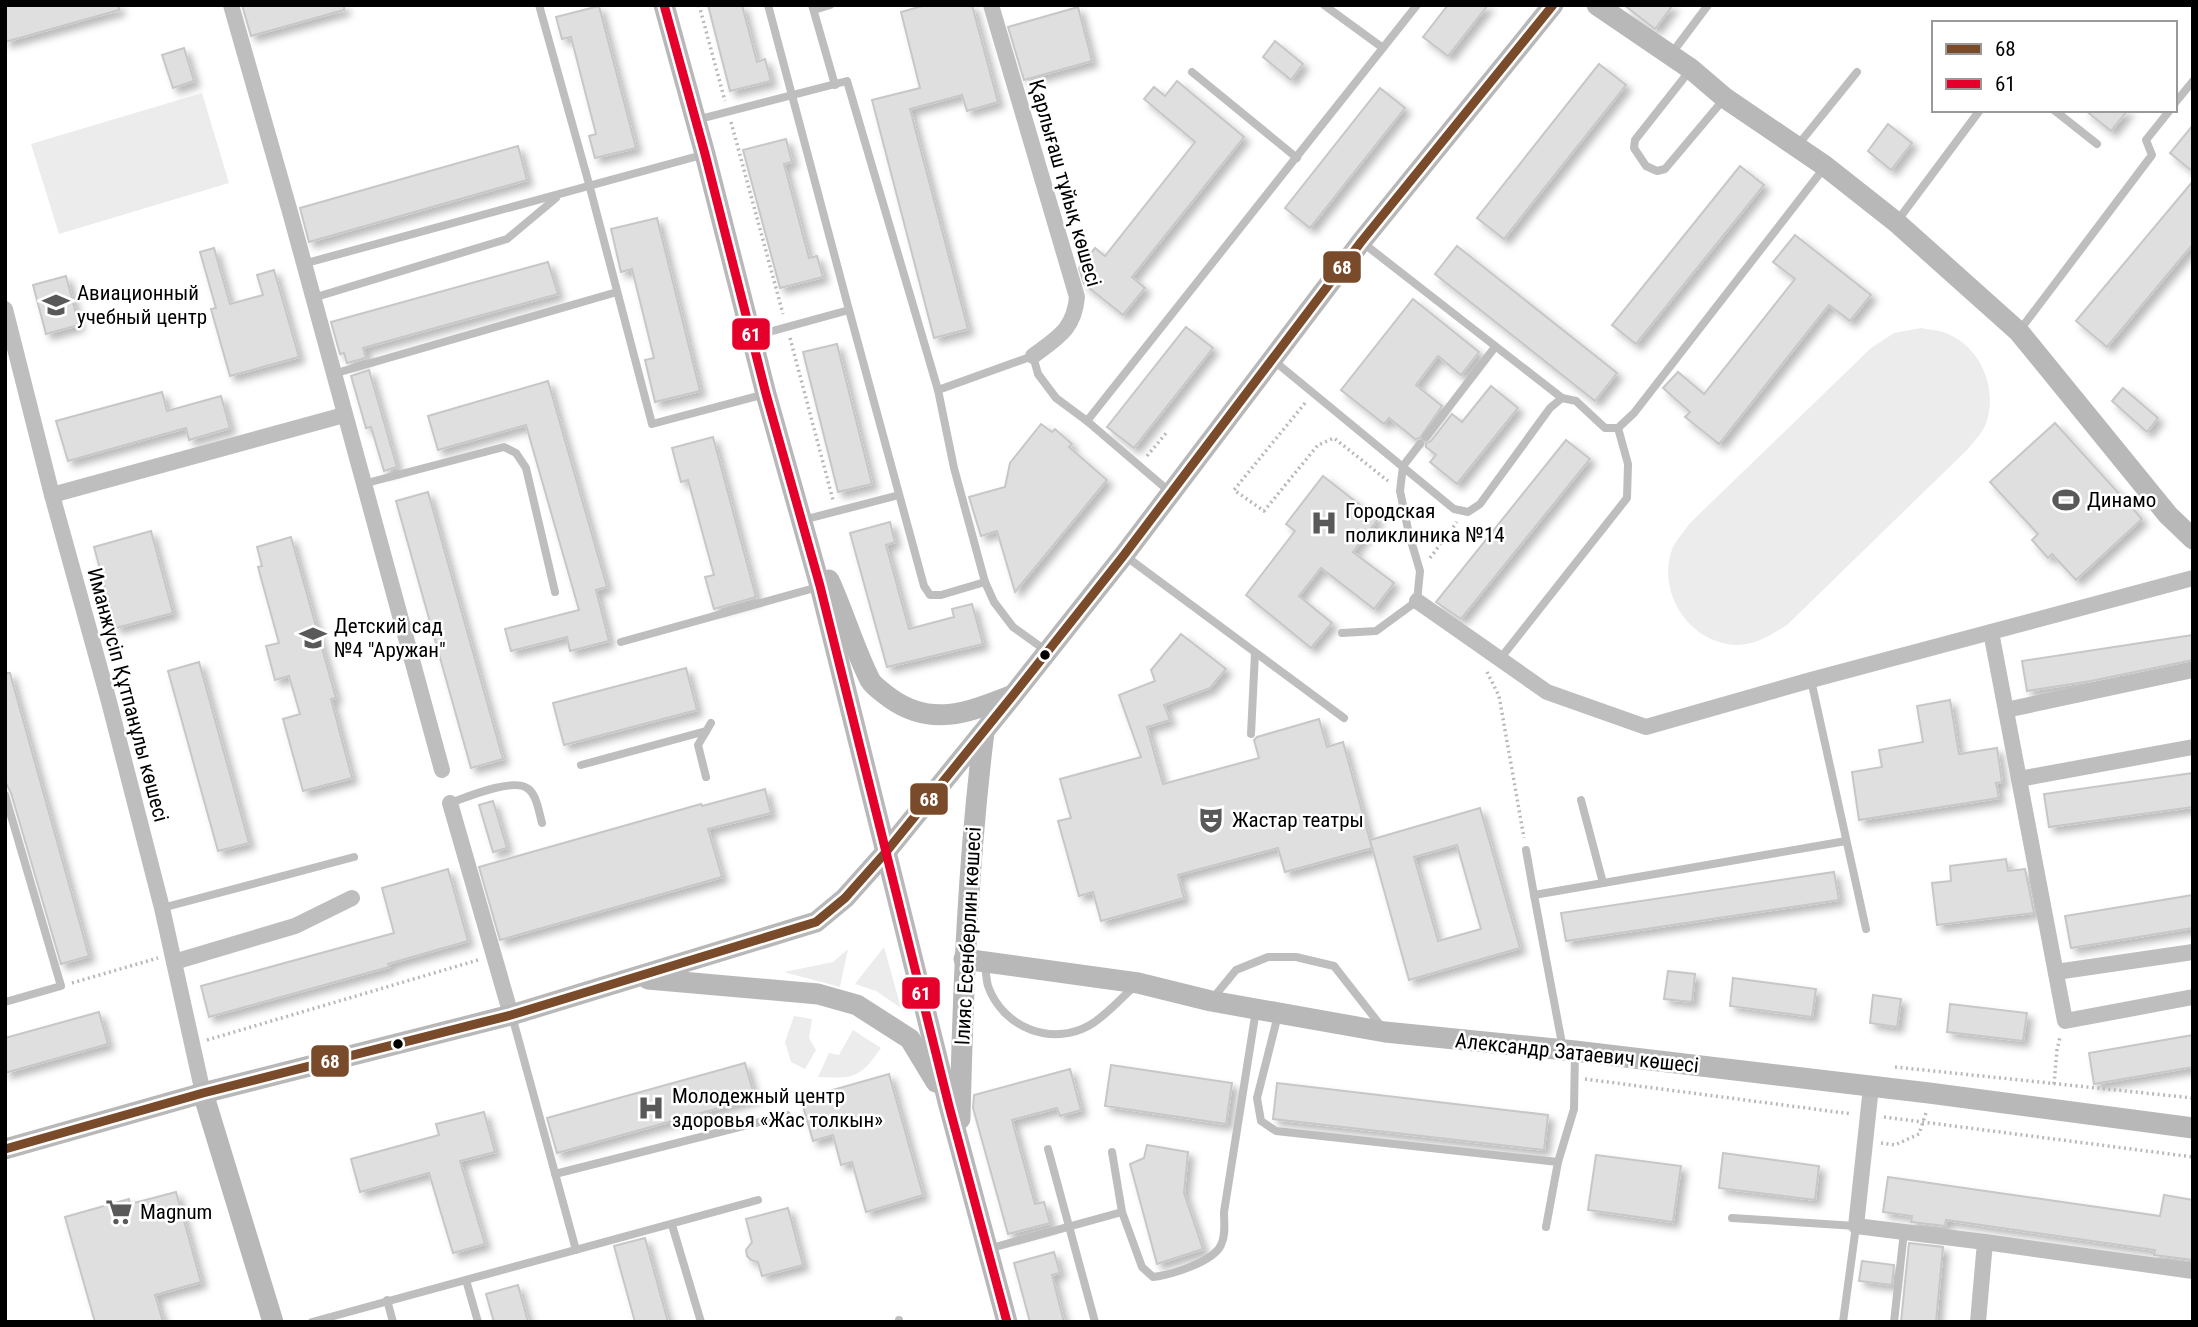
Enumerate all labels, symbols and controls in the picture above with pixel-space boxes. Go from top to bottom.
legend [1932,21,2177,112]
text: 68 [1995,37,2016,61]
text: 61 [1995,72,2016,96]
street label: Қарлығаш тұйық көшесі [1024,77,1106,289]
line badge: 68 [1322,250,1362,284]
text: 68 [1332,256,1352,279]
place label: Авиационный учебный центр [77,281,207,329]
school or university icon: Авиационный учебный центр [41,290,71,320]
line badge: 61 [731,317,771,351]
text: 61 [741,323,761,346]
sports icon: Динамо [2051,485,2081,515]
place label: Динамо [2087,488,2156,512]
place label: Городская поликлиника №14 [1345,499,1505,547]
hospital icon: Городская поликлиника №14 [1309,508,1339,538]
street label: Иманжүсіп Құтпанұлы көшесі [83,565,173,825]
place label: Детский сад №4 "Аружан" [334,614,446,662]
school or university icon: Детский сад №4 "Аружан" [298,623,328,653]
unlabelled marker [1038,648,1052,662]
line badge: 68 [909,782,949,816]
text: 68 [919,788,939,811]
theatre icon: Жастар театры [1196,805,1226,835]
place label: Жастар театры [1232,808,1364,832]
street label: Ілияс Есенберлин көшесі [950,826,986,1046]
line badge: 61 [901,976,941,1010]
text: 61 [911,982,931,1005]
street label: Александр Затаевич көшесі [1454,1028,1700,1078]
unlabelled marker [391,1037,405,1051]
line badge: 68 [310,1044,350,1078]
text: 68 [320,1050,340,1073]
place label: Молодежный центр здоровья «Жас толкын» [672,1084,883,1132]
hospital icon: Молодежный центр здоровья «Жас толкын» [636,1093,666,1123]
supermarket icon: Magnum [104,1197,134,1227]
place label: Magnum [140,1200,212,1224]

